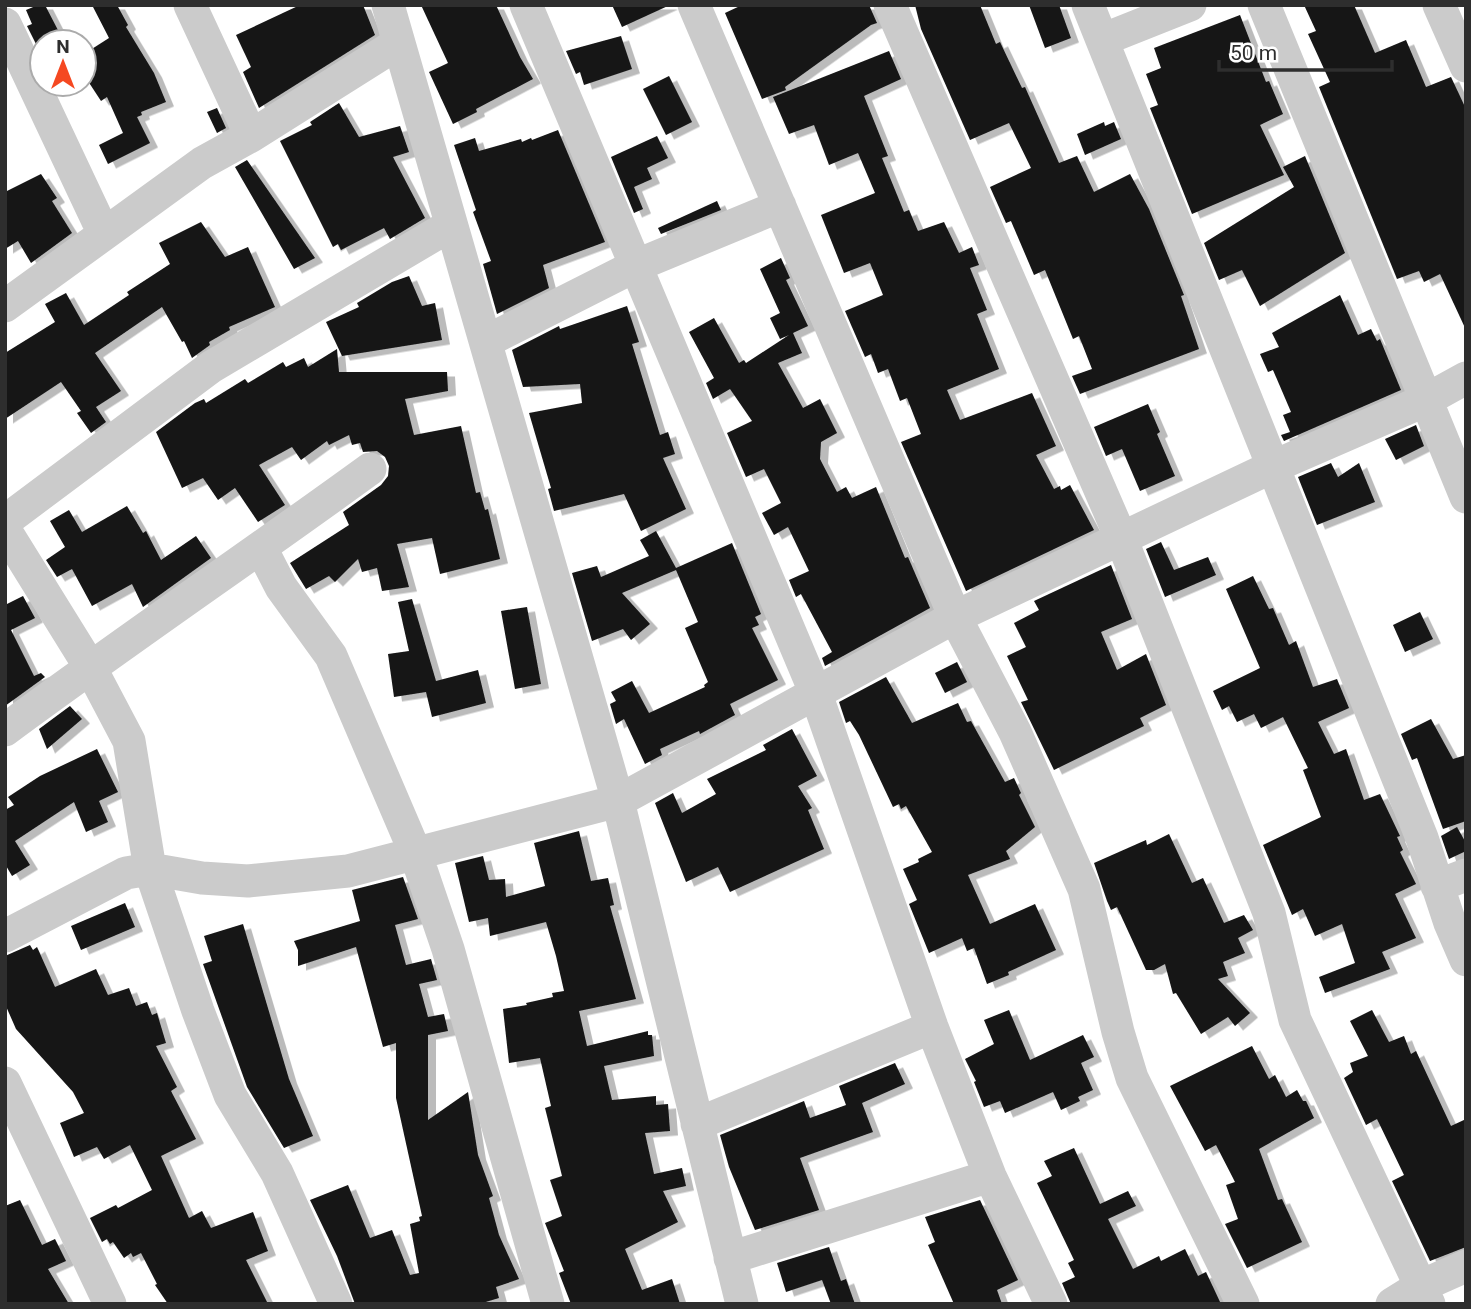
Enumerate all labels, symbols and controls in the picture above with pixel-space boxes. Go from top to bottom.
north arrow [28,28,98,98]
scale bar [1219,28,1392,72]
text: N [56,35,70,58]
text: 50 m [1230,41,1277,65]

